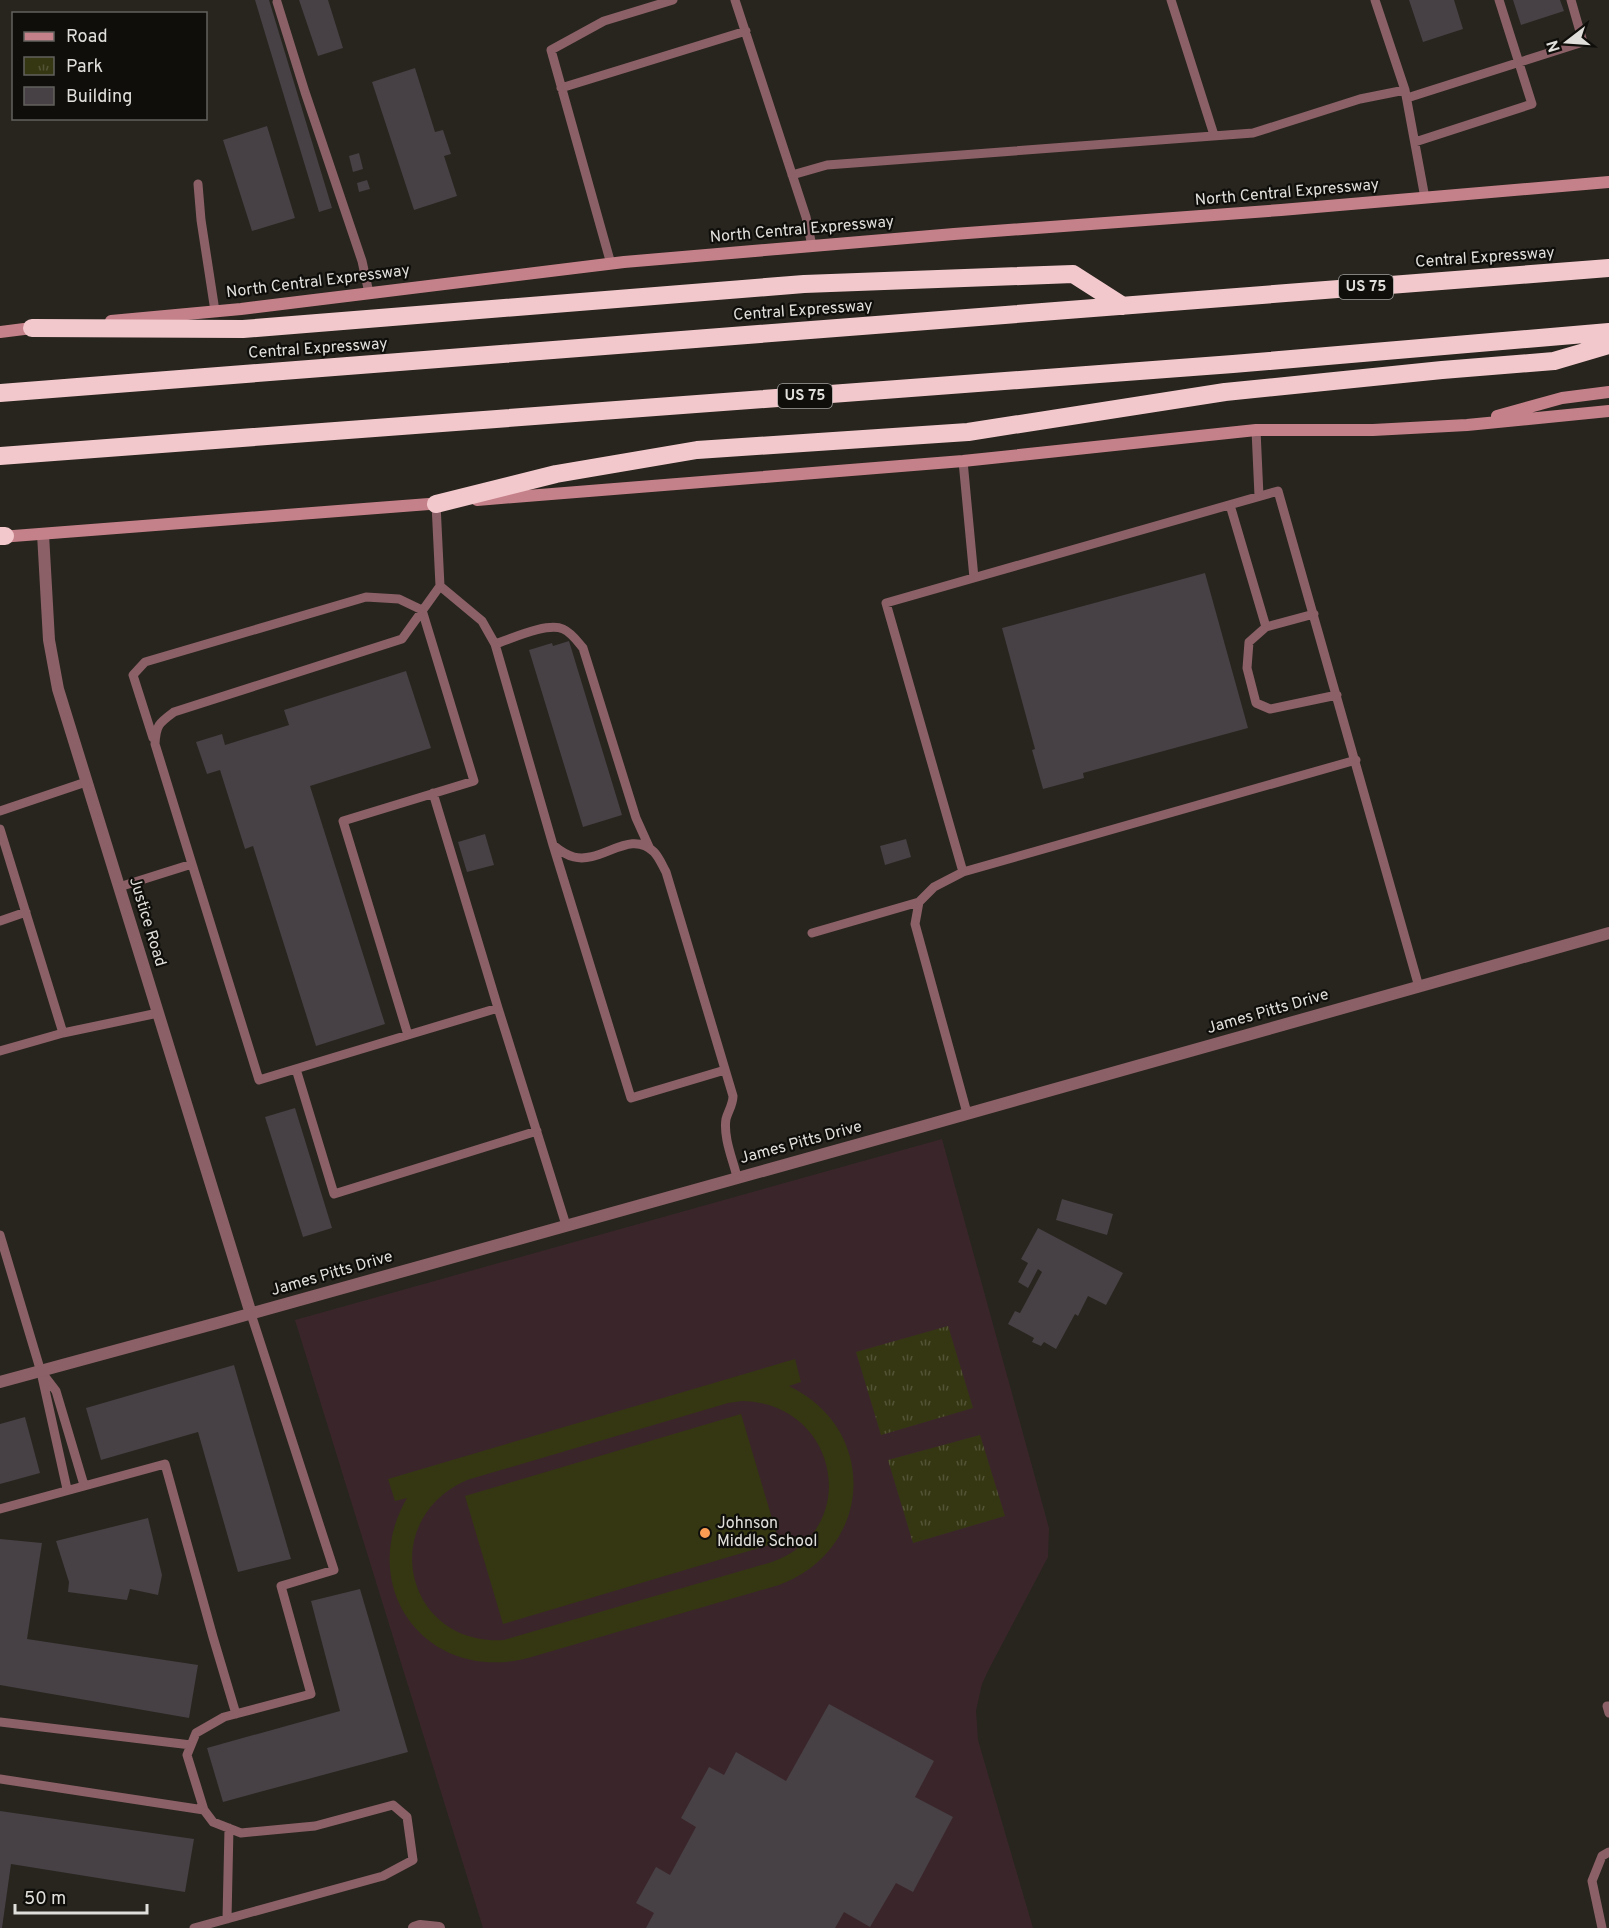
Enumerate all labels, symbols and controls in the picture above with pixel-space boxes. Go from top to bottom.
legend [12,12,207,120]
north arrow [1537,12,1597,72]
text: Road [66,26,108,49]
text: N [1543,37,1566,54]
text: Park [66,56,103,79]
text: Building [66,86,132,109]
street label: North Central Expressway [1194,175,1380,211]
street label: North Central Expressway [709,212,895,248]
street label: Central Expressway [1415,243,1555,273]
street label: North Central Expressway [225,261,411,303]
road number: US 75 [1339,275,1393,299]
street label: Central Expressway [733,296,873,326]
street label: Central Expressway [248,334,388,364]
road number: US 75 [778,384,832,408]
street label: Justice Road [124,875,170,969]
street label: James Pitts Drive [1205,985,1331,1039]
street label: James Pitts Drive [738,1117,864,1169]
street label: James Pitts Drive [269,1247,395,1301]
place label: Johnson Middle School [717,1514,817,1552]
marker: Johnson Middle School [698,1526,712,1540]
scale bar [15,1877,147,1915]
text: 50 m [24,1888,66,1911]

